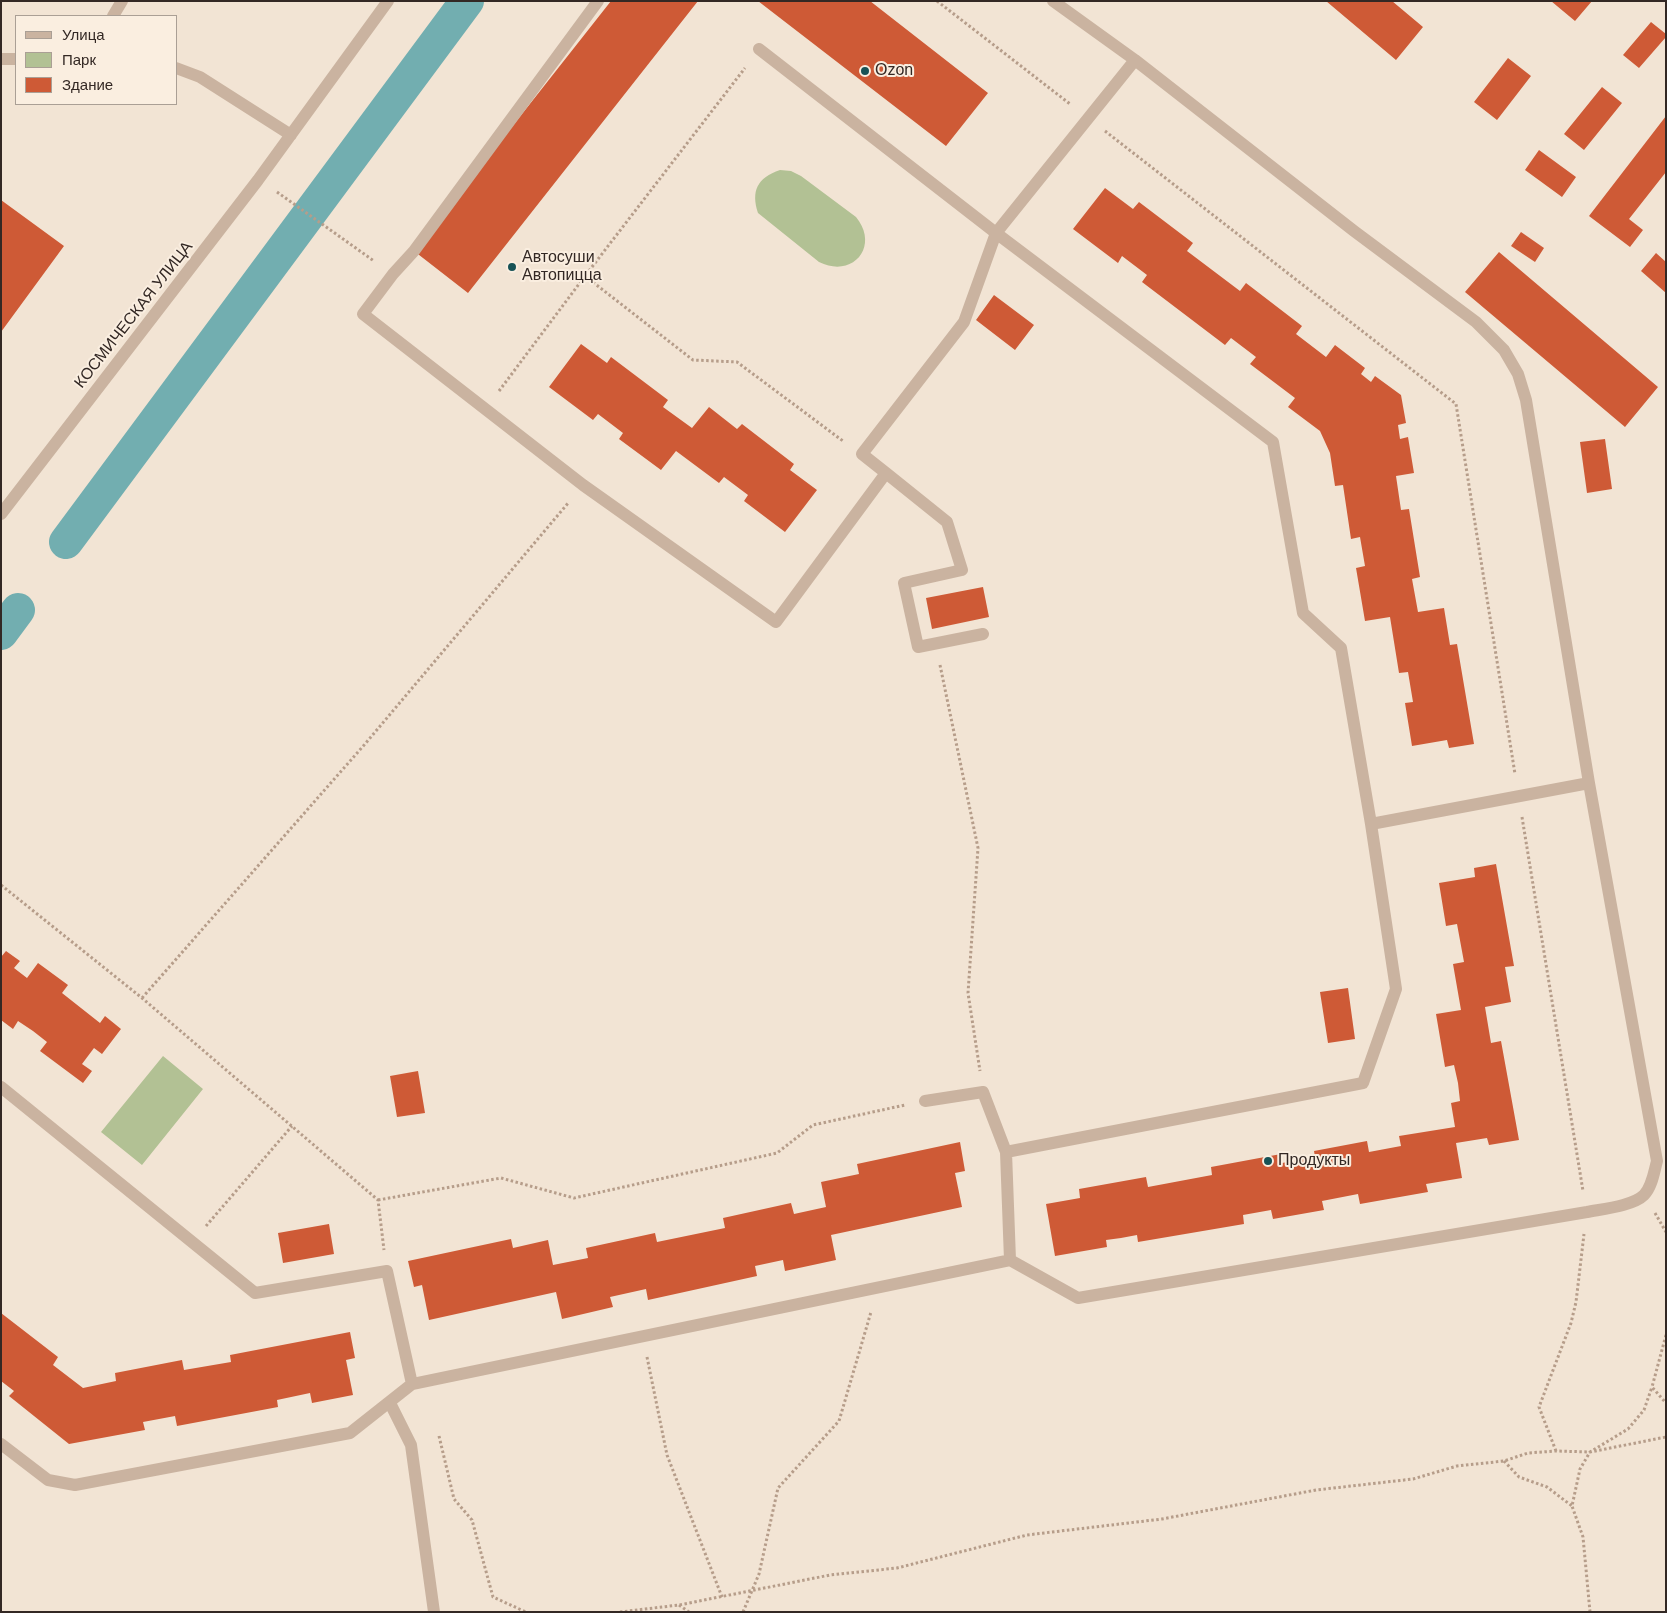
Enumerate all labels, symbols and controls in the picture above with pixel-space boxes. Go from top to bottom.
legend [15,15,178,105]
text: Улица [62,26,105,43]
text: Парк [62,51,96,68]
place label: Ozon [875,61,913,81]
marker: Ozon [859,65,871,77]
text: Здание [62,76,113,93]
street label: КОСМИЧЕСКАЯ УЛИЦА [71,238,197,392]
place label: Автосуши Автопицца [522,248,602,286]
marker: Автосуши Автопицца [506,261,518,273]
place label: Продукты [1278,1151,1350,1171]
marker: Продукты [1262,1155,1274,1167]

